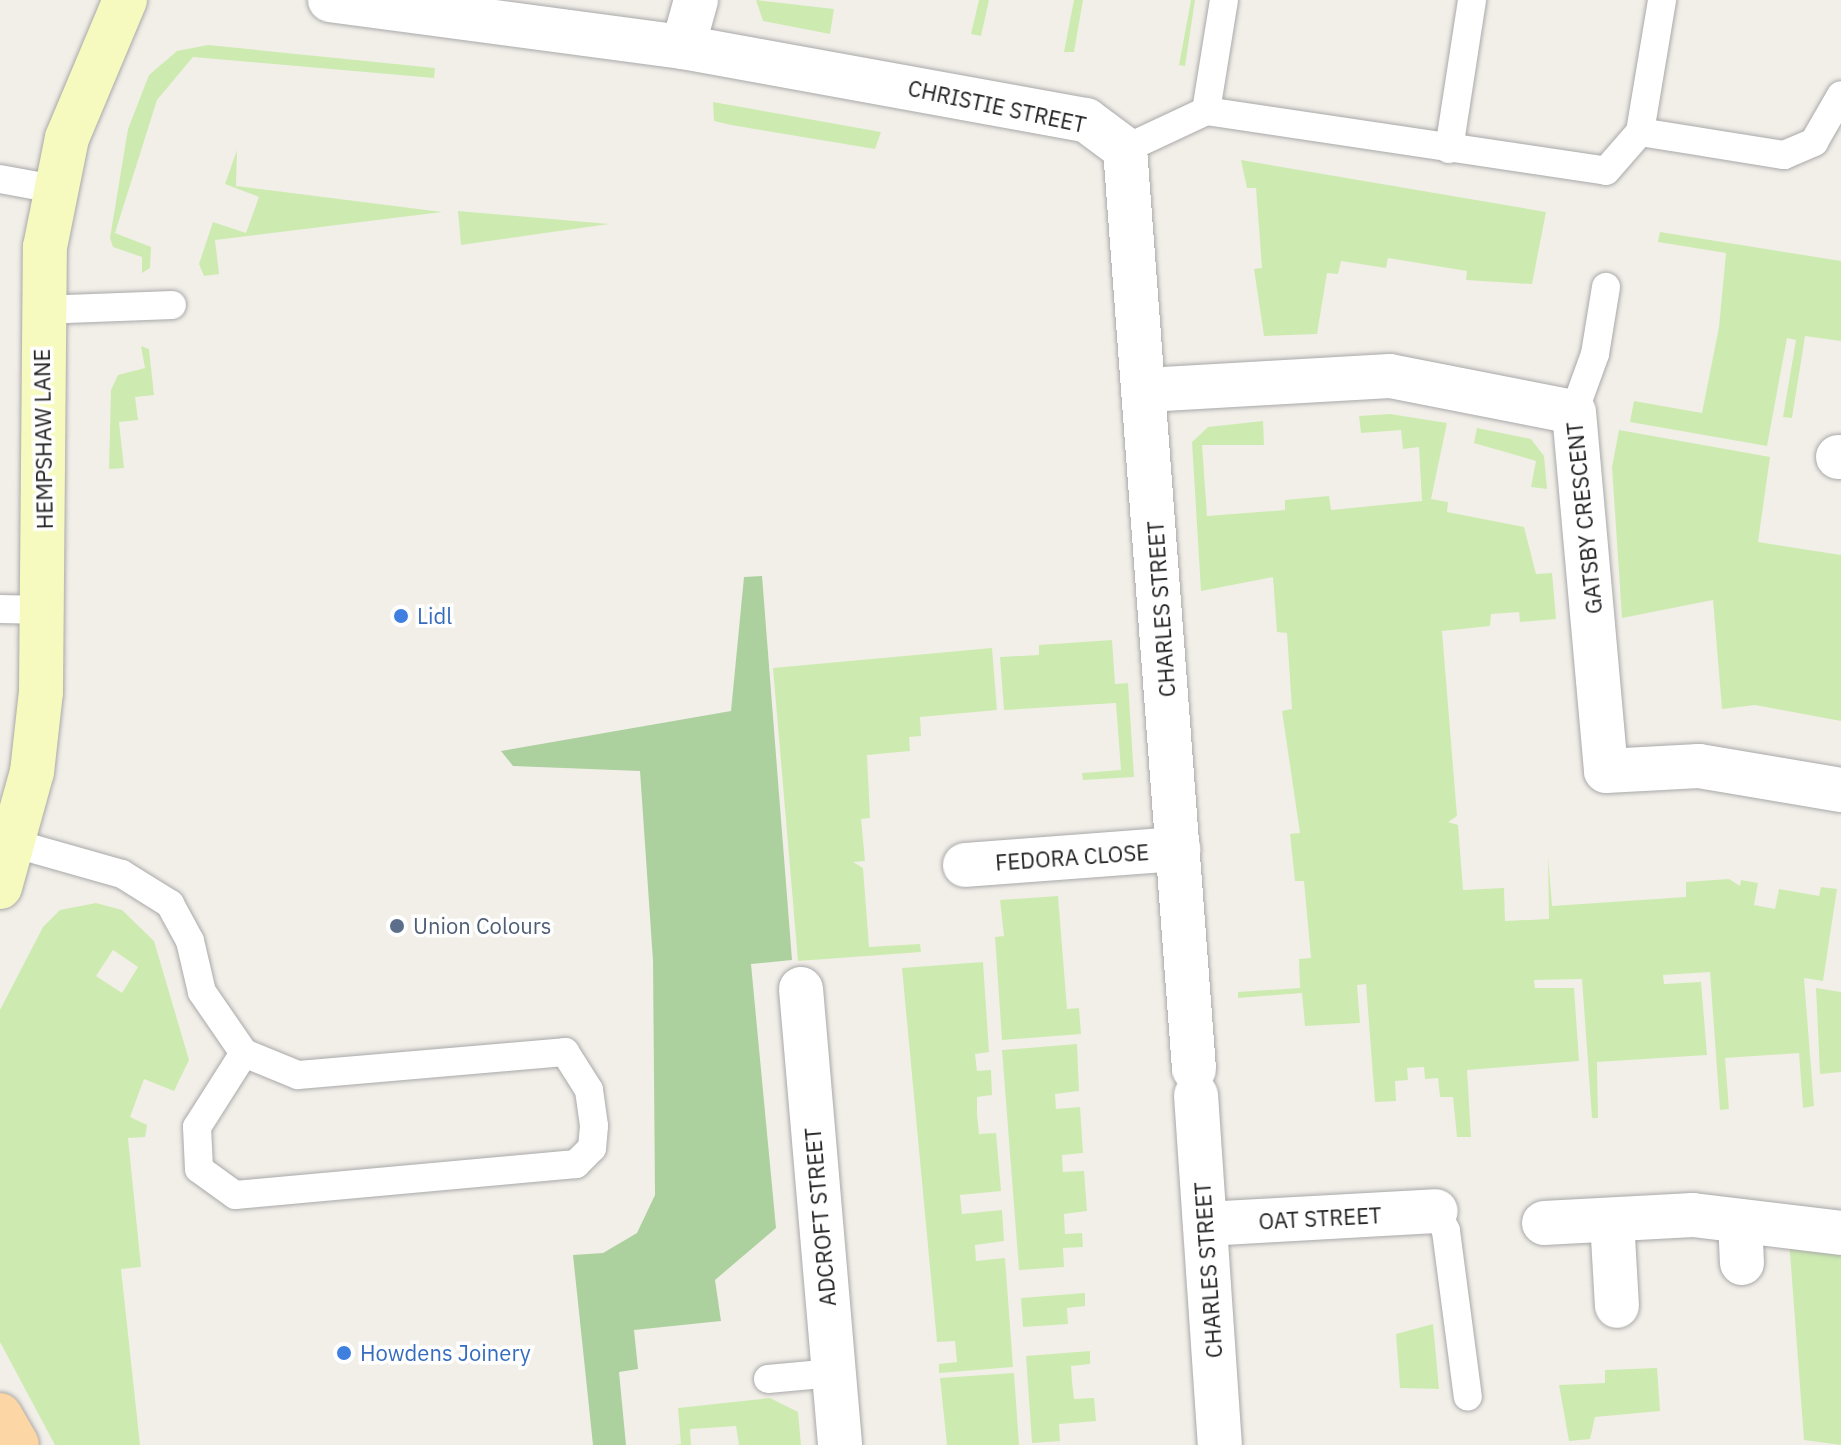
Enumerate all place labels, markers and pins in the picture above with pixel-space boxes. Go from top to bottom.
place label: Lidl [417,603,452,629]
marker: Lidl [392,607,410,625]
place label: Union Colours [413,913,551,939]
marker: Union Colours [388,917,406,935]
place label: Howdens Joinery [360,1340,531,1366]
marker: Howdens Joinery [335,1344,353,1362]

